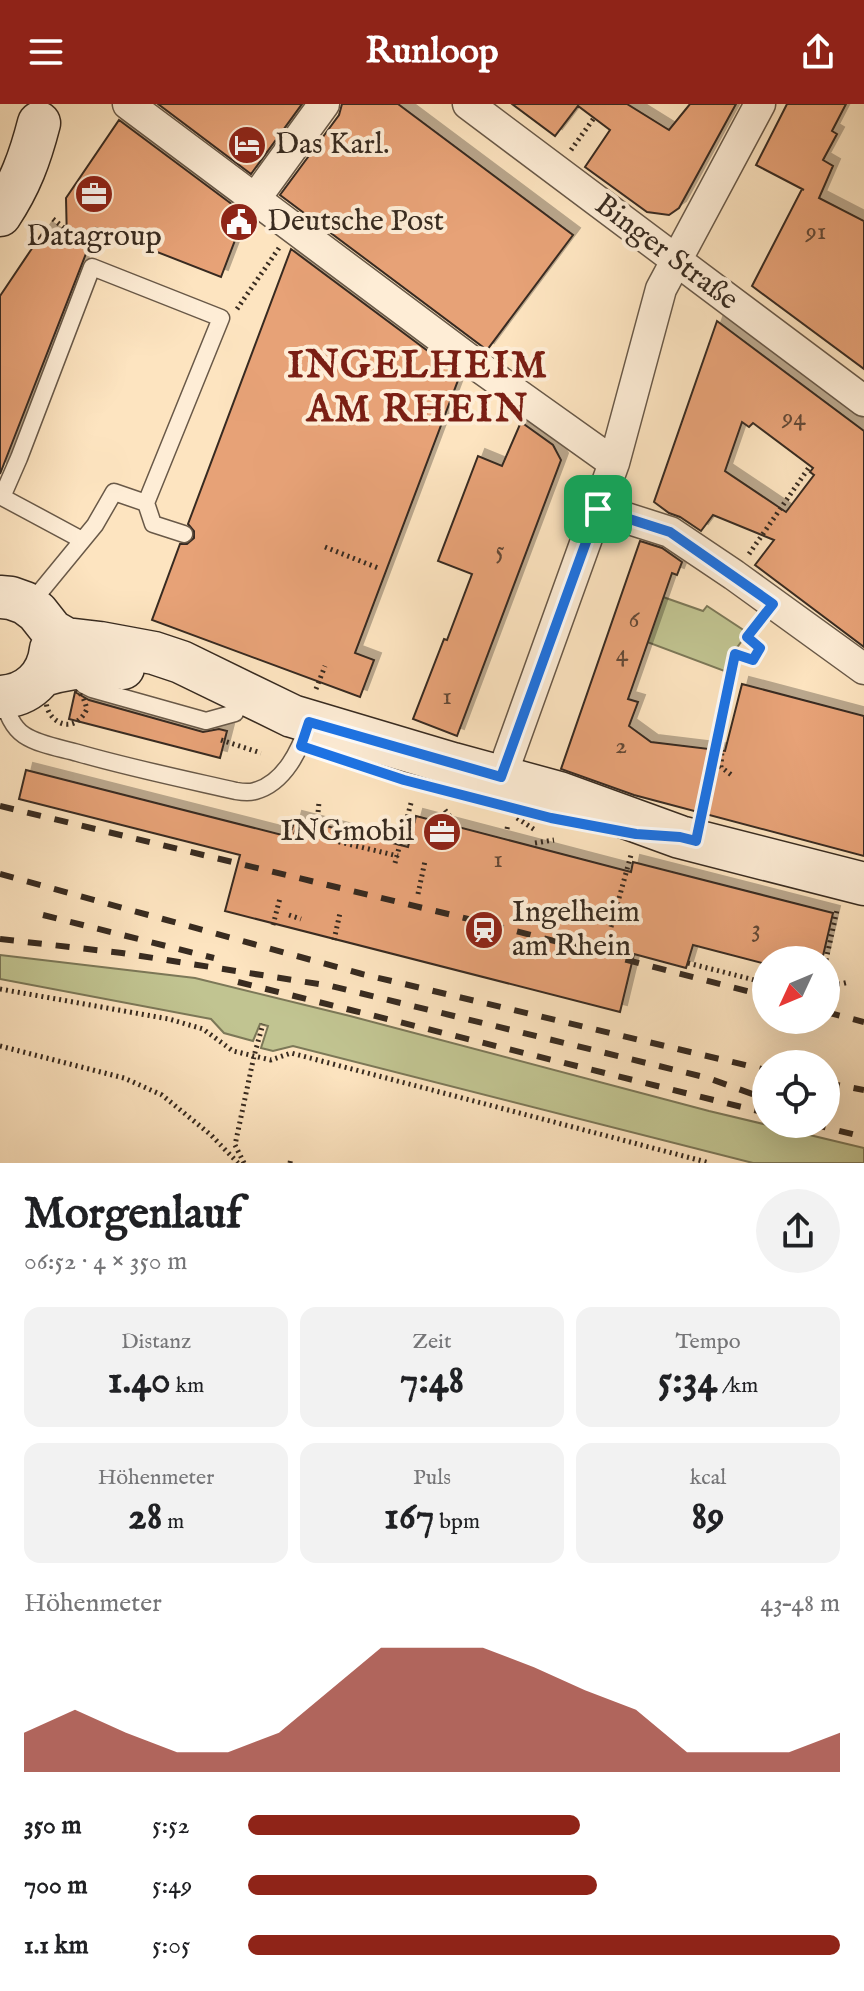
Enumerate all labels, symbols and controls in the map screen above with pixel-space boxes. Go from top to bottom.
text: Runloop [365,29,499,75]
icon: menu [24,30,68,74]
icon: share [796,30,840,74]
hotel icon: Das Karl. [226,124,268,166]
place label: Das Karl. [275,126,389,164]
office icon: Datagroup [73,173,115,215]
street label: Binger Straße [587,187,745,319]
public building icon: Deutsche Post [218,201,260,243]
place label: Deutsche Post [267,203,444,241]
house number: 91 [805,215,826,248]
place label: Datagroup [26,218,162,256]
district label: INGELHEIM AM RHEIN [287,343,549,435]
house number: 94 [781,401,806,434]
pin [564,475,632,543]
icon: arrive [576,487,620,531]
house number: 5 [495,534,505,567]
house number: 6 [629,603,641,636]
house number: 4 [616,637,629,670]
house number: 1 [442,680,452,713]
house number: 2 [615,729,627,762]
office icon: INGmobil [421,811,463,853]
place label: INGmobil [280,813,415,851]
house number: 1 [493,843,503,876]
place label: Ingelheim am Rhein [512,894,640,966]
station icon: Ingelheim am Rhein [463,909,505,951]
house number: 3 [751,912,761,945]
north arrow [752,946,840,1034]
map controls [752,946,840,1138]
button: locate [752,1050,840,1138]
text: Morgenlauf [24,1187,242,1243]
button: share [756,1189,840,1273]
text: 06:52 · 4 × 350 m [24,1245,187,1278]
text: Distanz [121,1328,191,1356]
text: Zeit [413,1328,451,1356]
text: Tempo [676,1328,741,1356]
text: 1.40 [108,1356,171,1407]
text: 7:48 [400,1356,464,1407]
text: 5:34 [658,1356,717,1407]
text: km [171,1372,204,1400]
text: /km [717,1372,758,1400]
text: Höhenmeter [98,1464,214,1492]
text: Puls [413,1464,451,1492]
text: kcal [690,1464,726,1492]
text: 28 [128,1492,162,1543]
text: 167 [384,1492,435,1543]
text: 89 [691,1492,725,1543]
text: m [162,1508,184,1536]
text: bpm [435,1508,480,1536]
text: Höhenmeter [24,1587,162,1620]
text: 43–48 m [760,1587,840,1620]
text: 350 m [24,1809,82,1842]
text: 5:52 [152,1809,190,1842]
text: 700 m [24,1869,87,1902]
text: 5:49 [152,1869,192,1902]
text: 1.1 km [24,1929,89,1962]
text: 5:05 [152,1929,190,1962]

